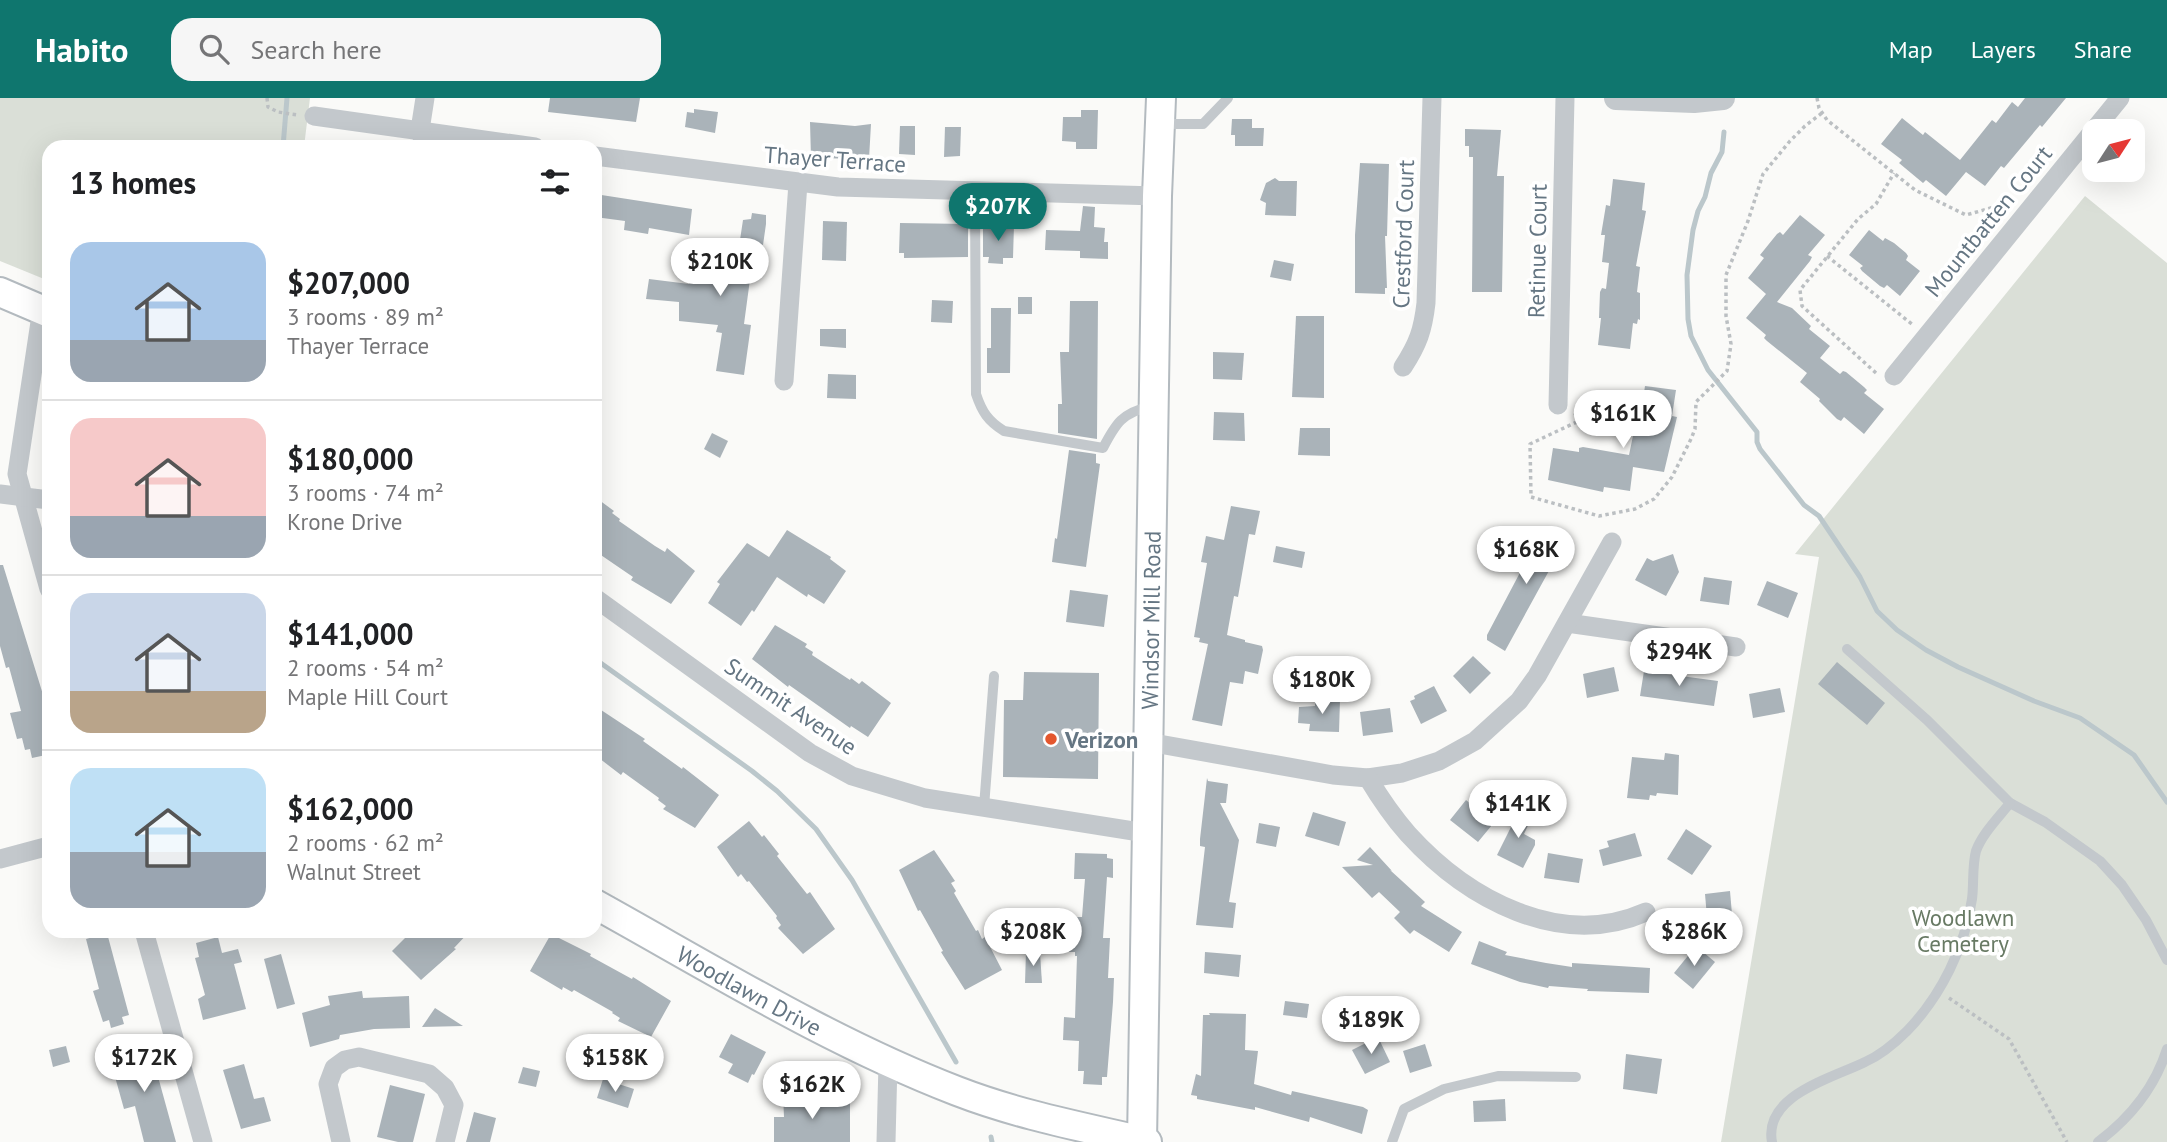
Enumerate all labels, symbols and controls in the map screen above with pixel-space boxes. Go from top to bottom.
search box [171,18,661,81]
text: Habito [35,28,129,71]
icon: search [195,30,233,68]
text: Search here [251,33,382,66]
text: Map [1889,34,1933,65]
text: Layers [1971,34,2036,65]
text: Share [2074,34,2132,65]
north arrow [2082,119,2146,182]
map controls [2082,119,2145,182]
street label: Mountbatten Court [1918,139,2058,302]
street label: Thayer Terrace [763,140,907,178]
street label: Crestford Court [1386,159,1420,309]
text: 13 homes [70,163,196,202]
icon: filters [536,163,574,201]
street label: Retinue Court [1521,183,1553,318]
pin: $207K [949,184,1047,243]
text: $207K [965,191,1031,220]
pin: $210K [671,238,769,298]
text: $210K [687,246,753,275]
text: $207,000 [287,263,410,302]
icon: home [126,270,210,354]
text: 3 rooms · 89 m² [287,302,444,331]
text: Thayer Terrace [287,331,429,360]
pin: $161K [1574,390,1672,450]
text: $161K [1590,398,1656,427]
text: $180,000 [287,439,414,478]
icon: home [126,446,210,530]
text: 3 rooms · 74 m² [287,478,444,507]
text: Krone Drive [287,507,402,536]
pin: $168K [1477,526,1575,586]
street label: Windsor Mill Road [1134,530,1166,710]
text: $168K [1493,534,1559,563]
text: $141,000 [287,614,414,653]
icon: home [126,621,210,705]
pin: $294K [1630,628,1728,688]
text: $294K [1646,636,1712,665]
street label: Summit Avenue [719,651,863,761]
text: 2 rooms · 54 m² [287,653,444,682]
pin: $180K [1273,656,1371,716]
text: $180K [1289,664,1355,693]
text: Maple Hill Court [287,682,448,711]
place label: Verizon [1064,725,1138,754]
marker: Verizon [1043,731,1059,747]
pin: $141K [1469,780,1567,840]
text: $141K [1485,788,1551,817]
text: $162,000 [287,789,414,828]
icon: home [126,796,210,880]
text: 2 rooms · 62 m² [287,828,444,857]
text: Walnut Street [287,857,421,886]
park label: Woodlawn Cemetery [1912,903,2014,958]
pin: $208K [984,908,1082,968]
pin: $286K [1645,908,1743,968]
text: $208K [1000,916,1066,945]
text: $286K [1661,916,1727,945]
street label: Woodlawn Drive [672,939,827,1042]
pin: $189K [1322,996,1420,1056]
text: $189K [1338,1004,1404,1033]
pin: $172K [95,1034,193,1094]
pin: $158K [566,1034,664,1094]
text: $172K [111,1042,177,1071]
text: $158K [582,1042,648,1071]
pin: $162K [763,1062,861,1121]
text: $162K [779,1069,845,1098]

